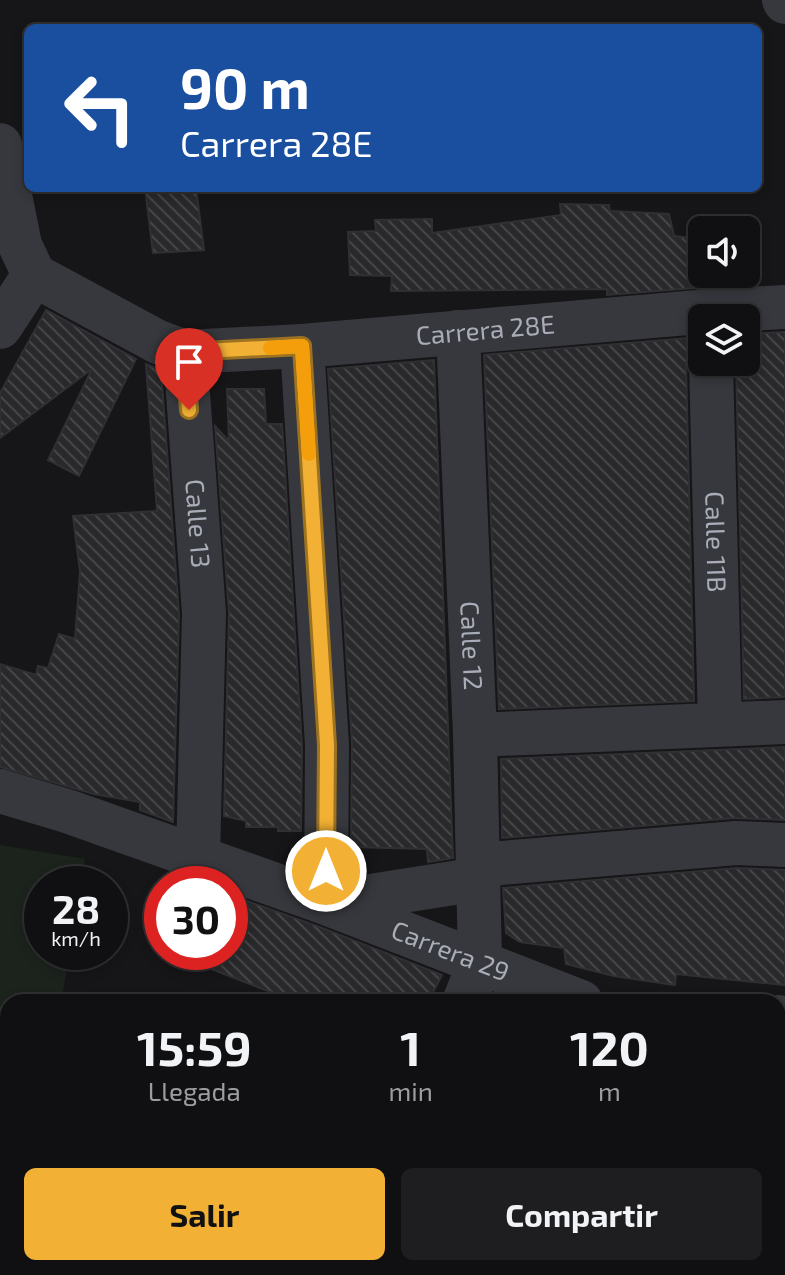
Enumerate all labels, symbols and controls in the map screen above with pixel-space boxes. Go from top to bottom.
text: 90 m [180,53,310,120]
icon: left [48,56,152,160]
text: Carrera 28E [180,121,373,164]
map controls [688,216,760,376]
button: sound [688,216,760,288]
button: layers [688,304,760,376]
street label: Carrera 28E [415,307,556,350]
pin [155,328,223,410]
icon: arrive [167,340,211,384]
street label: Calle 13 [180,478,218,569]
street label: Calle 11B [700,491,734,593]
street label: Calle 12 [455,600,490,691]
position arrow [284,829,368,913]
speed limit sign: 30 [144,866,248,970]
text: 28 [52,884,100,932]
street label: Carrera 29 [387,913,514,987]
text: km/h [51,926,101,950]
text: 15:59 [137,1018,251,1076]
text: 1 [400,1018,421,1076]
text: 120 [570,1018,649,1076]
text: Llegada [148,1075,241,1106]
text: min [389,1075,433,1106]
text: m [598,1075,621,1106]
button: Salir [24,1168,385,1260]
button: Compartir [401,1168,762,1260]

